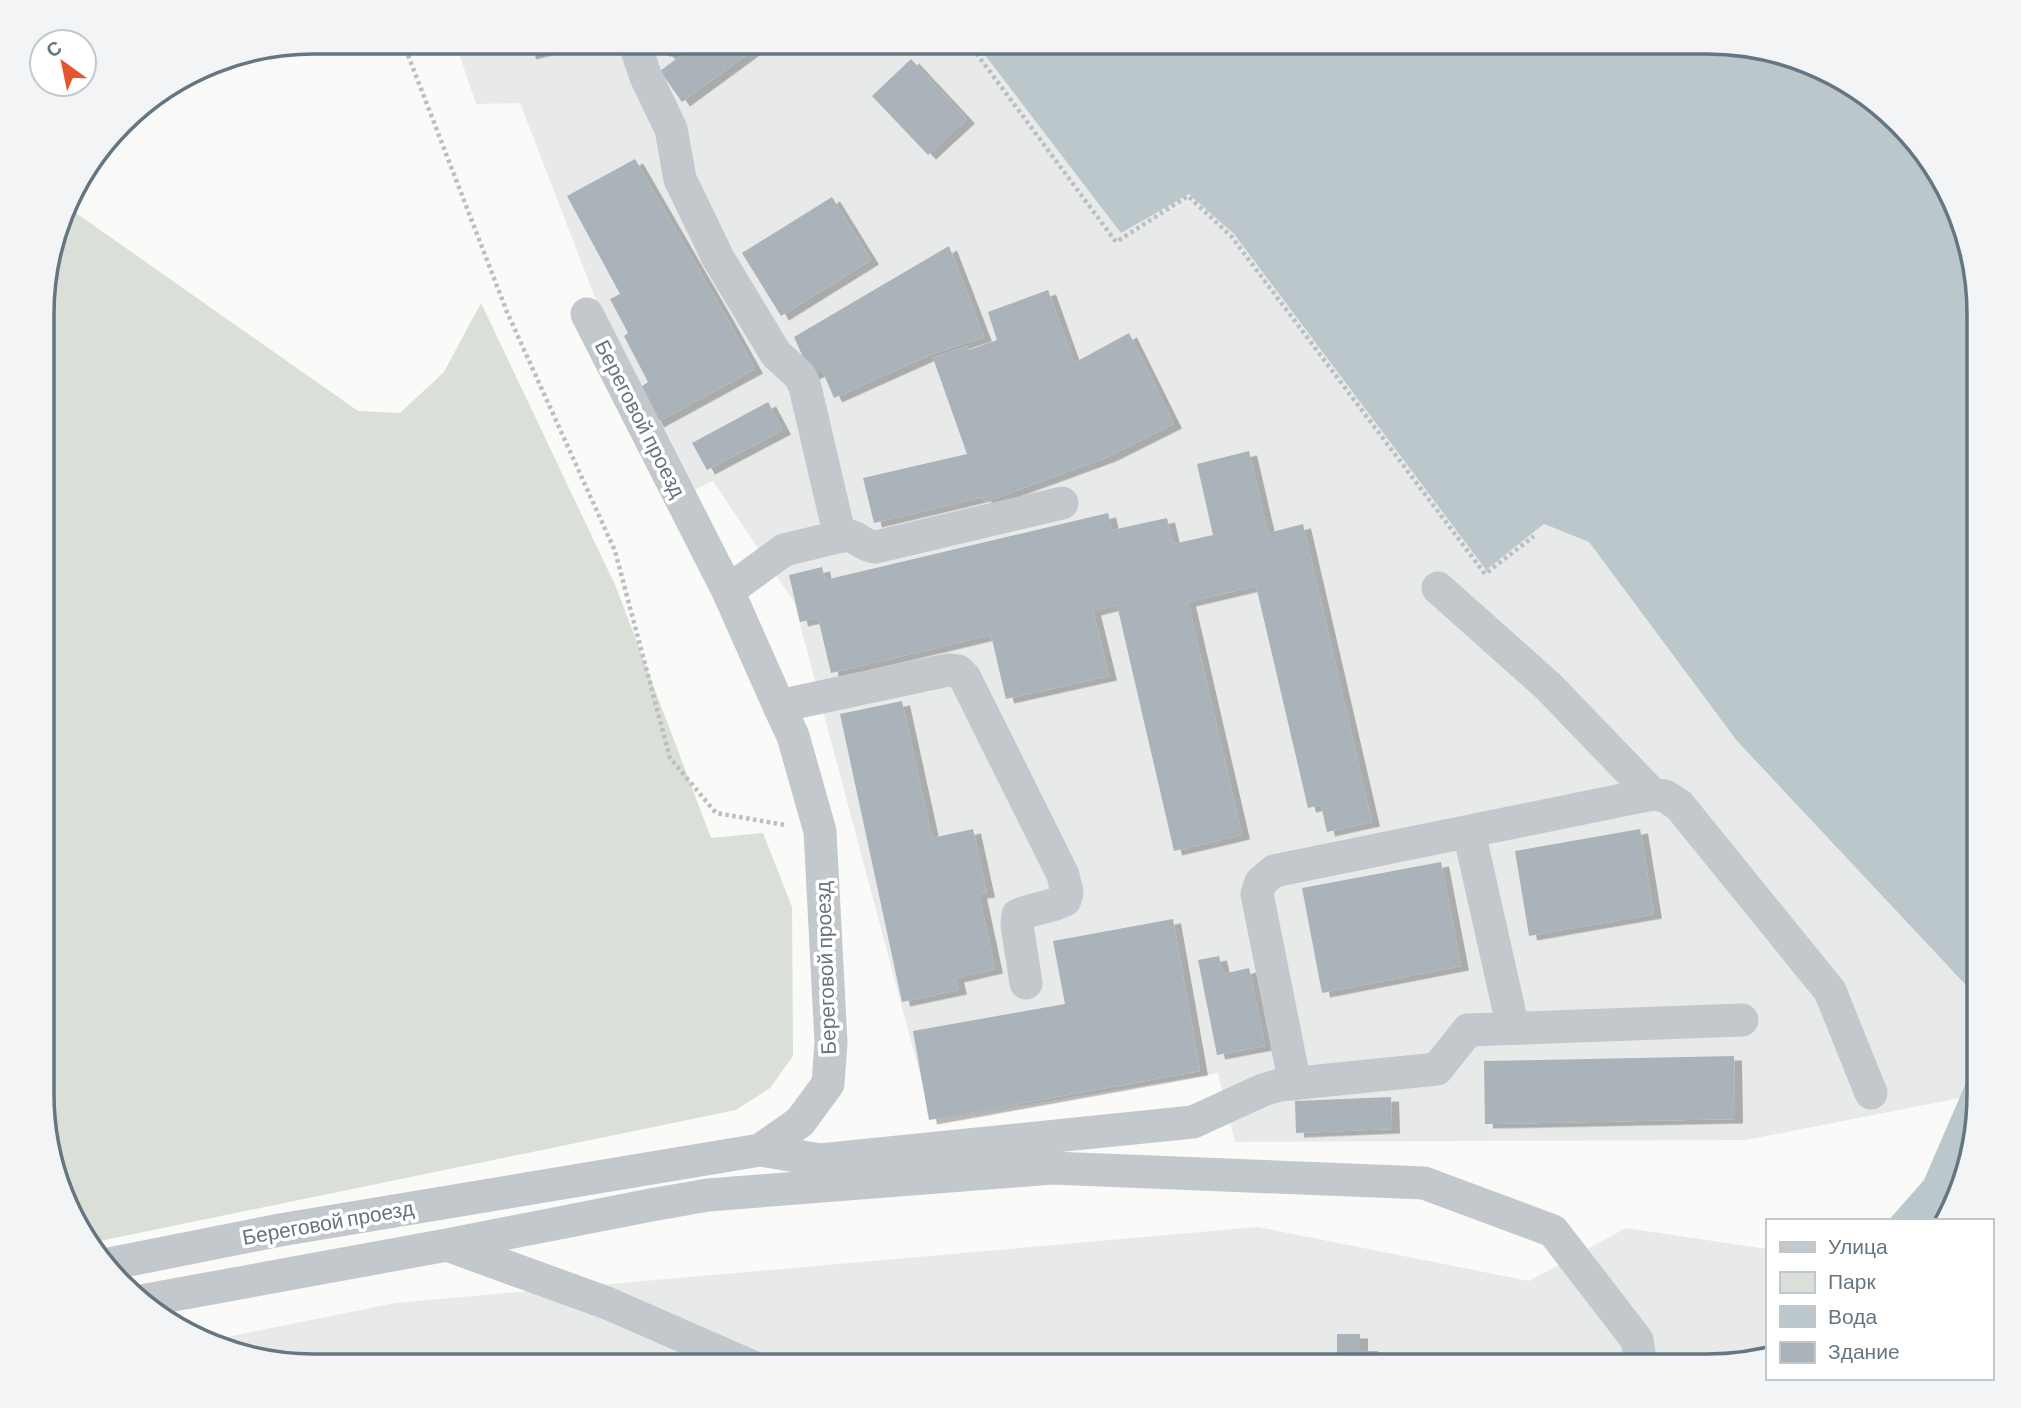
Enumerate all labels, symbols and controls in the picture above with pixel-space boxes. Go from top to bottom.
north arrow [28,28,98,98]
text: С [41,35,66,62]
street label: Береговой проезд [591,335,692,501]
street label: Береговой проезд [809,881,840,1055]
street label: Береговой проезд [240,1194,415,1249]
legend [1766,1219,1993,1380]
text: Улица [1828,1233,1888,1258]
text: Парк [1828,1268,1876,1293]
text: Вода [1828,1303,1877,1328]
text: Здание [1828,1338,1900,1363]

